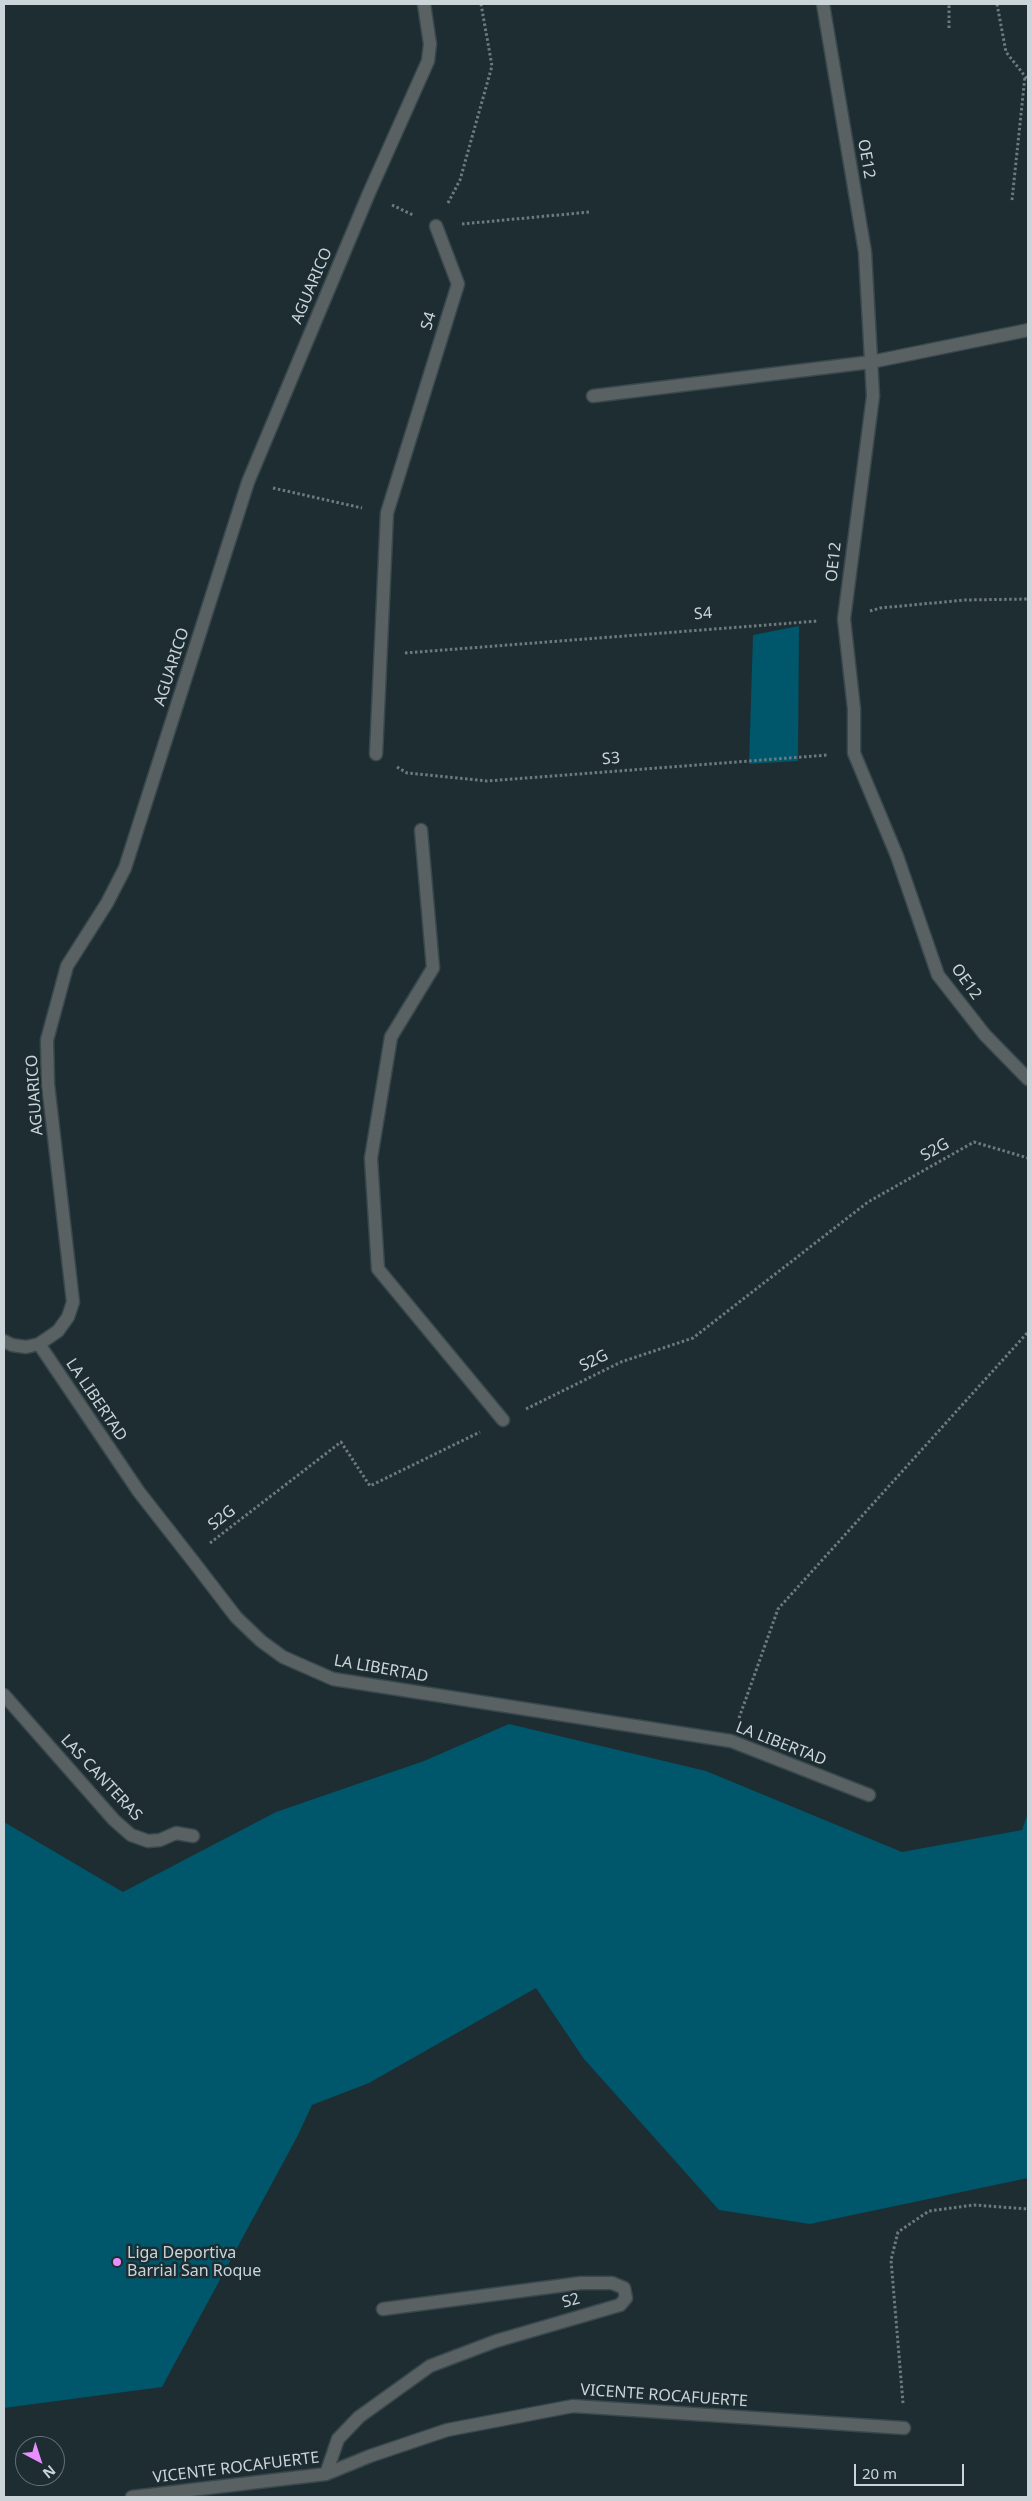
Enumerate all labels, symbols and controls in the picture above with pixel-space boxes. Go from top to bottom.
street label: OE12 [853,138,879,180]
street label: AGUARICO [287,245,337,327]
street label: S4 [417,310,441,332]
street label: OE12 [822,541,846,583]
street label: S4 [693,604,713,624]
street label: AGUARICO [150,626,194,708]
street label: S3 [601,749,621,769]
street label: OE12 [947,960,985,1004]
street label: AGUARICO [23,1054,47,1136]
street label: S2G [917,1134,953,1166]
street label: S2G [576,1346,612,1376]
street label: LA LIBERTAD [61,1355,131,1445]
street label: S2G [204,1501,240,1535]
street label: LA LIBERTAD [332,1651,430,1687]
street label: LA LIBERTAD [733,1718,829,1770]
street label: LAS CANTERAS [56,1731,146,1825]
place label: Liga Deportiva Barrial San Roque [127,2243,261,2281]
marker: Liga Deportiva Barrial San Roque [111,2256,123,2268]
street label: S2 [560,2289,582,2313]
street label: VICENTE ROCAFUERTE [580,2381,748,2411]
north arrow [15,2436,65,2486]
street label: VICENTE ROCAFUERTE [152,2448,320,2488]
scale bar [857,2454,967,2486]
text: N [39,2461,60,2483]
text: 20 m [862,2463,897,2483]

